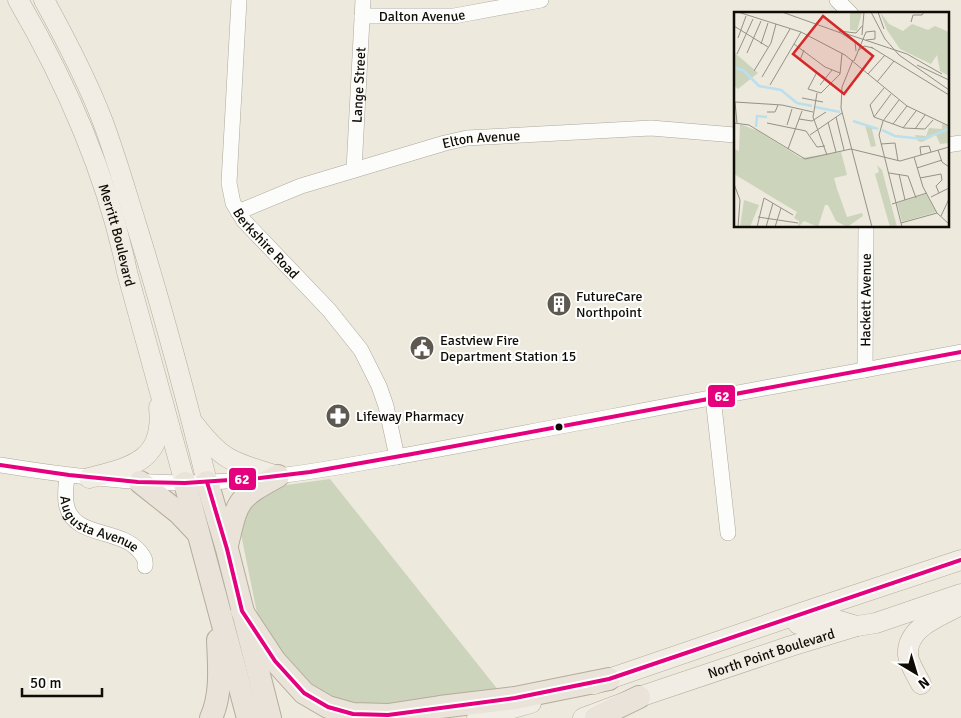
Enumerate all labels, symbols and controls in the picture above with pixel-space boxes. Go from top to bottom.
street label: Dalton Avenue [379,6,467,25]
inset map [734,12,948,228]
street label: Lange Street [348,47,369,123]
street label: Elton Avenue [441,127,521,152]
street label: Merritt Boulevard [95,181,139,288]
street label: Berkshire Road [230,205,303,282]
street label: Hackett Avenue [857,253,874,347]
place label: FutureCare Northpoint [576,288,642,321]
building icon: FutureCare Northpoint [546,291,572,317]
place label: Eastview Fire Department Station 15 [440,332,576,365]
public building icon: Eastview Fire Department Station 15 [409,335,435,361]
line badge: 62 [707,384,736,408]
text: 62 [714,388,730,405]
pharmacy icon: Lifeway Pharmacy [325,403,351,429]
place label: Lifeway Pharmacy [356,408,464,425]
unlabelled marker [554,422,564,432]
line badge: 62 [228,467,257,491]
text: 62 [234,471,250,488]
street label: Augusta Avenue [57,495,143,555]
street label: North Point Boulevard [706,625,837,682]
north arrow [891,648,941,698]
scale bar [22,666,102,698]
text: N [915,673,933,693]
text: 50 m [30,674,61,692]

